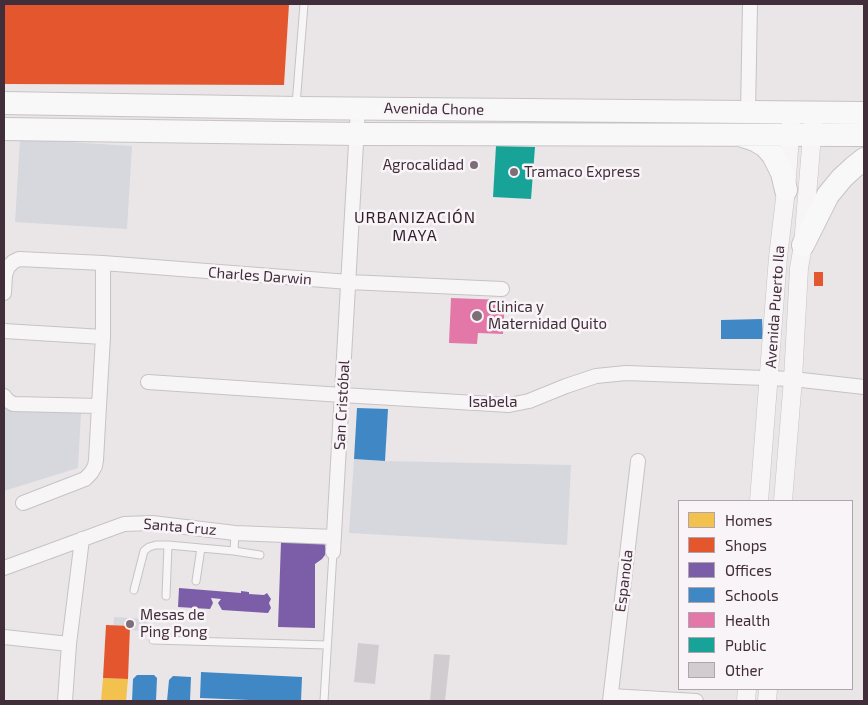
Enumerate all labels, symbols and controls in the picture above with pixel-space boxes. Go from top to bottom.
street label: Avenida Chone [384,99,484,119]
place label: Agrocalidad [383,156,464,174]
marker: Agrocalidad [468,159,480,171]
place label: Tramaco Express [524,163,640,181]
marker: Tramaco Express [508,166,520,178]
district label: URBANIZACIÓN MAYA [352,208,478,246]
street label: Avenida Puerto Ila [762,245,788,369]
street label: Charles Darwin [208,263,312,289]
place label: Clinica y Maternidad Quito [488,298,607,333]
marker: Clinica y Maternidad Quito [470,309,484,323]
street label: San Cristóbal [331,360,353,450]
street label: Isabela [468,393,518,411]
legend [678,500,853,690]
text: Homes [725,511,772,529]
street label: Santa Cruz [143,515,217,539]
text: Shops [725,536,767,554]
street label: Espanola [611,549,637,613]
text: Offices [725,561,772,579]
text: Schools [725,586,779,604]
place label: Mesas de Ping Pong [140,606,207,641]
text: Health [725,611,770,629]
marker: Mesas de Ping Pong [124,618,136,630]
text: Public [725,636,766,654]
text: Other [725,661,764,679]

